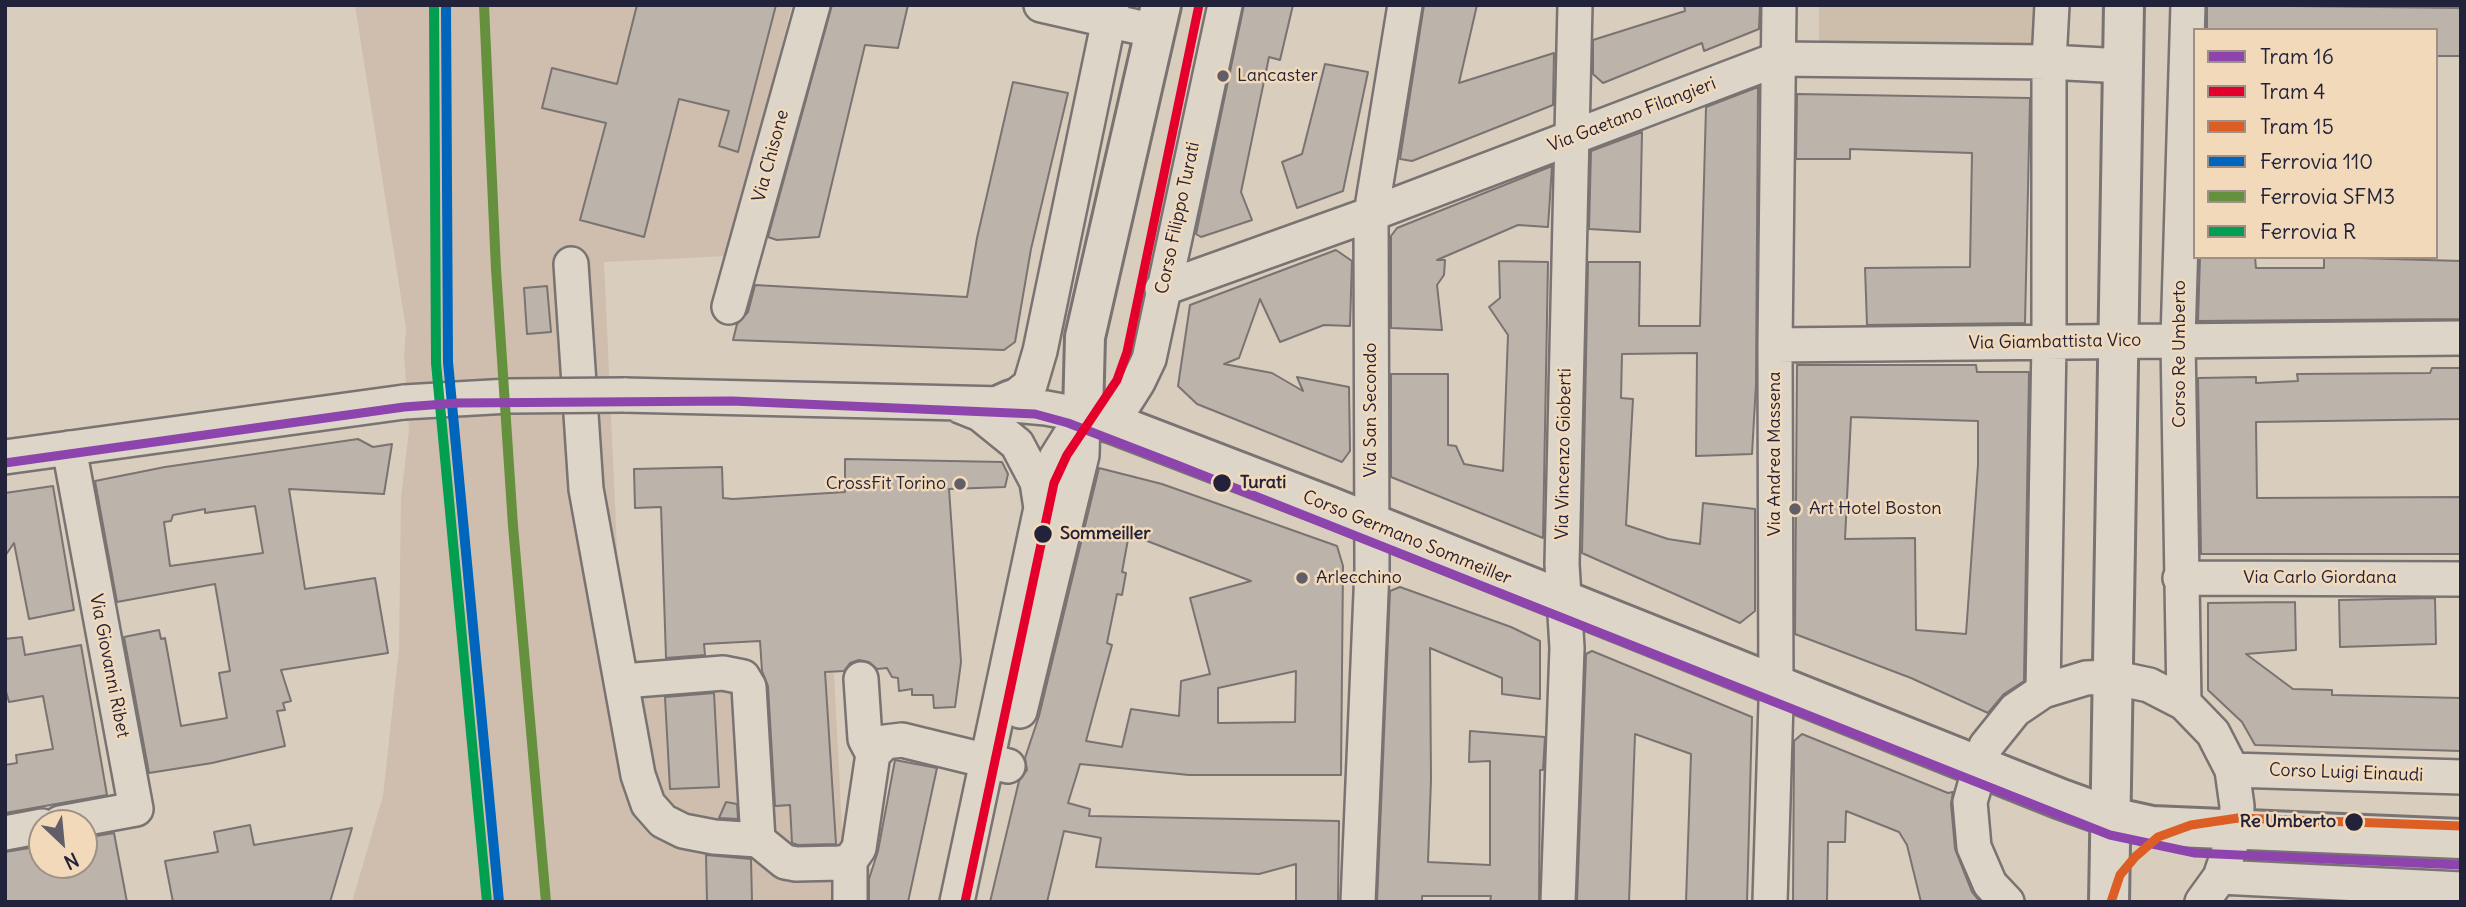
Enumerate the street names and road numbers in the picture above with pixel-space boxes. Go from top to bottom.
street label: Via Gaetano Filangieri [1545,73,1719,157]
street label: Via Chisone [748,108,794,204]
street label: Corso Filippo Turati [1151,140,1205,296]
street label: Corso Re Umberto [2169,280,2191,428]
street label: Via Giambattista Vico [1969,330,2141,354]
street label: Via San Secondo [1360,343,1382,477]
street label: Via Vincenzo Gioberti [1552,368,1576,540]
street label: Via Andrea Massena [1764,371,1786,537]
street label: Corso Germano Sommeiller [1299,486,1515,590]
street label: Via Carlo Giordana [2243,567,2397,589]
street label: Via Giovanni Ribet [84,592,134,740]
street label: Corso Luigi Einaudi [2268,760,2424,786]

